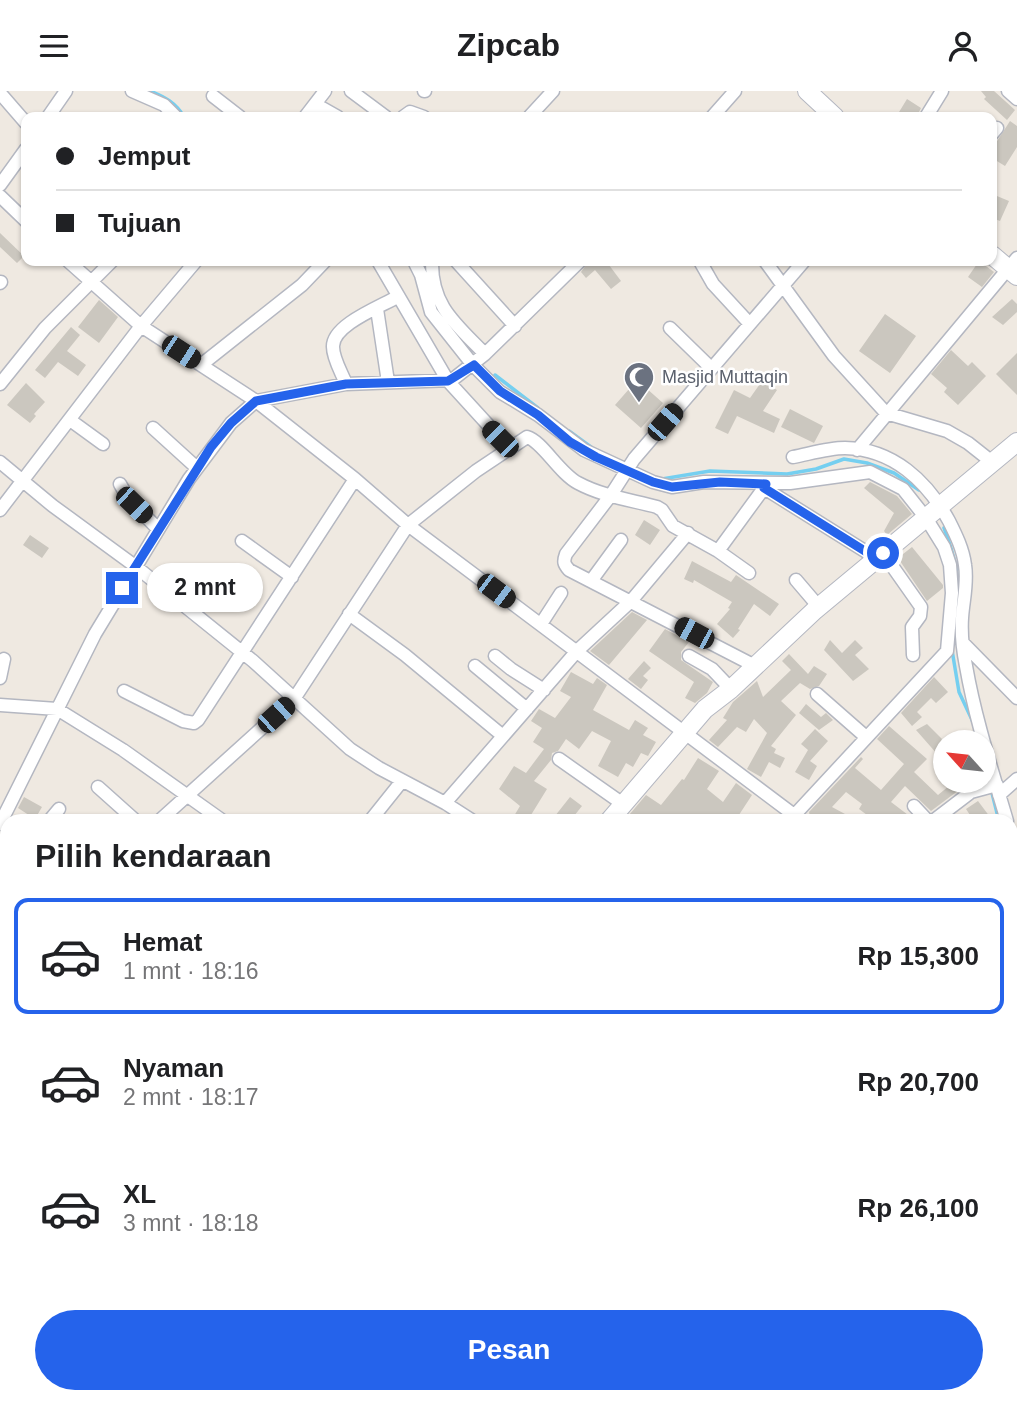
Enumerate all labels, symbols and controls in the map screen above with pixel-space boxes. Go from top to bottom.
icon: menu [35,27,73,65]
text: Zipcab [457,27,560,63]
icon: person [944,27,982,65]
text: Jemput [98,141,190,171]
text: Tujuan [98,208,181,238]
car [158,332,205,372]
mosque icon: Masjid Muttaqin [622,360,656,404]
place label: Masjid Muttaqin [662,367,788,387]
car [644,399,687,445]
car [478,417,523,461]
car [112,483,157,527]
route start [867,537,899,569]
callout: 2 mnt [146,563,262,613]
car [473,570,520,612]
route end [106,572,138,604]
text: 2 mnt [174,574,236,600]
car [671,614,718,652]
car [254,693,299,737]
north arrow [933,730,996,793]
map controls [933,730,996,793]
text: Pilih kendaraan [35,838,272,874]
icon: car [39,925,102,988]
text: Hemat [123,927,202,957]
text: Rp 15,300 [858,941,979,971]
text: 1 mnt · 18:16 [123,958,259,984]
icon: car [39,1051,102,1114]
text: Nyaman [123,1053,224,1083]
text: Rp 20,700 [858,1067,979,1097]
text: 2 mnt · 18:17 [123,1084,259,1110]
icon: car [39,1177,102,1240]
text: XL [123,1179,156,1209]
text: Rp 26,100 [858,1193,979,1223]
text: 3 mnt · 18:18 [123,1210,259,1236]
button: Pesan [35,1310,983,1390]

